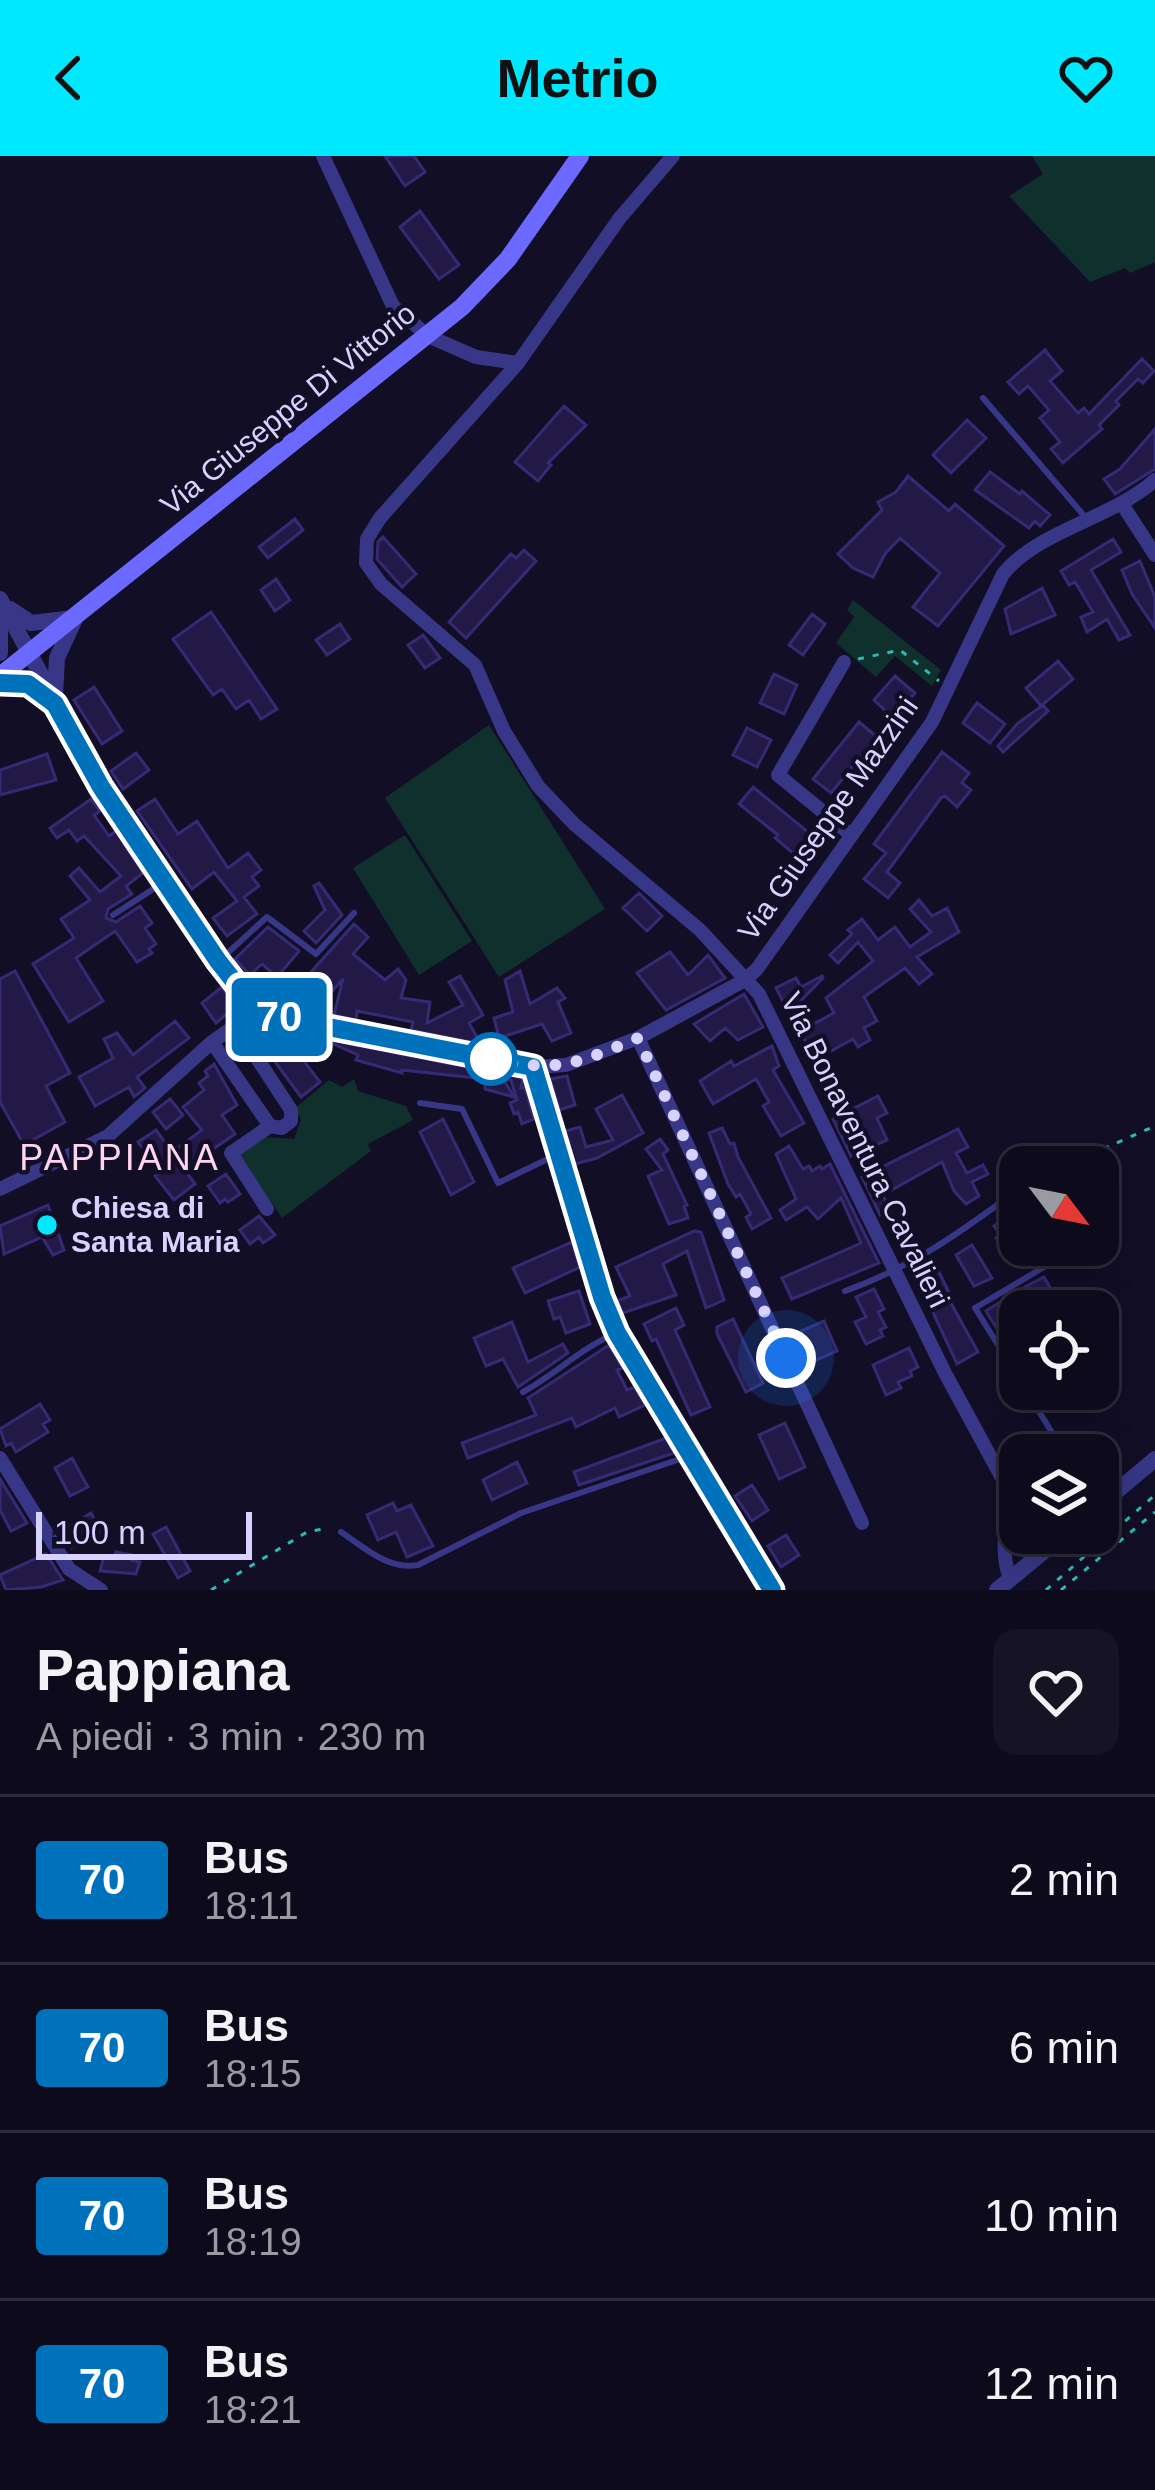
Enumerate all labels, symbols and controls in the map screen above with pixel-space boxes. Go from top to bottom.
icon: back [36,45,102,111]
icon: heart [1053,45,1119,111]
text: Metrio [497,48,659,108]
street label: Via Giuseppe Di Vittorio [154,296,421,521]
street label: Via Giuseppe Mazzini [731,691,924,947]
line badge: 70 [225,978,333,1056]
street label: Via Bonaventura Cavalieri [775,987,956,1313]
text: 70 [256,993,302,1040]
unlabelled marker [466,1034,516,1084]
district label: PAPPIANA [19,1137,221,1178]
north arrow [999,1146,1119,1266]
map controls [999,1146,1119,1554]
place label: Chiesa di Santa Maria [71,1191,240,1258]
marker: Chiesa di Santa Maria [34,1212,60,1238]
button: locate [999,1290,1119,1410]
your location [756,1328,816,1388]
button: layers [999,1434,1119,1554]
scale bar [36,1506,252,1559]
text: 100 m [54,1514,146,1551]
button: heart [993,1629,1119,1755]
text: Pappiana [36,1638,289,1702]
text: A piedi · 3 min · 230 m [36,1715,426,1758]
text: Bus [204,1832,289,1883]
text: 2 min [1009,1854,1119,1905]
text: 70 [79,1856,125,1903]
text: 18:11 [204,1884,299,1927]
text: Bus [204,2000,289,2051]
text: 6 min [1009,2022,1119,2073]
text: 70 [79,2024,125,2071]
text: 18:15 [204,2052,302,2095]
text: Bus [204,2168,289,2219]
text: 10 min [984,2190,1119,2241]
text: 70 [79,2192,125,2239]
text: 18:19 [204,2220,302,2263]
text: Bus [204,2336,289,2387]
text: 12 min [984,2358,1119,2409]
text: 70 [79,2360,125,2407]
text: 18:21 [204,2388,302,2431]

